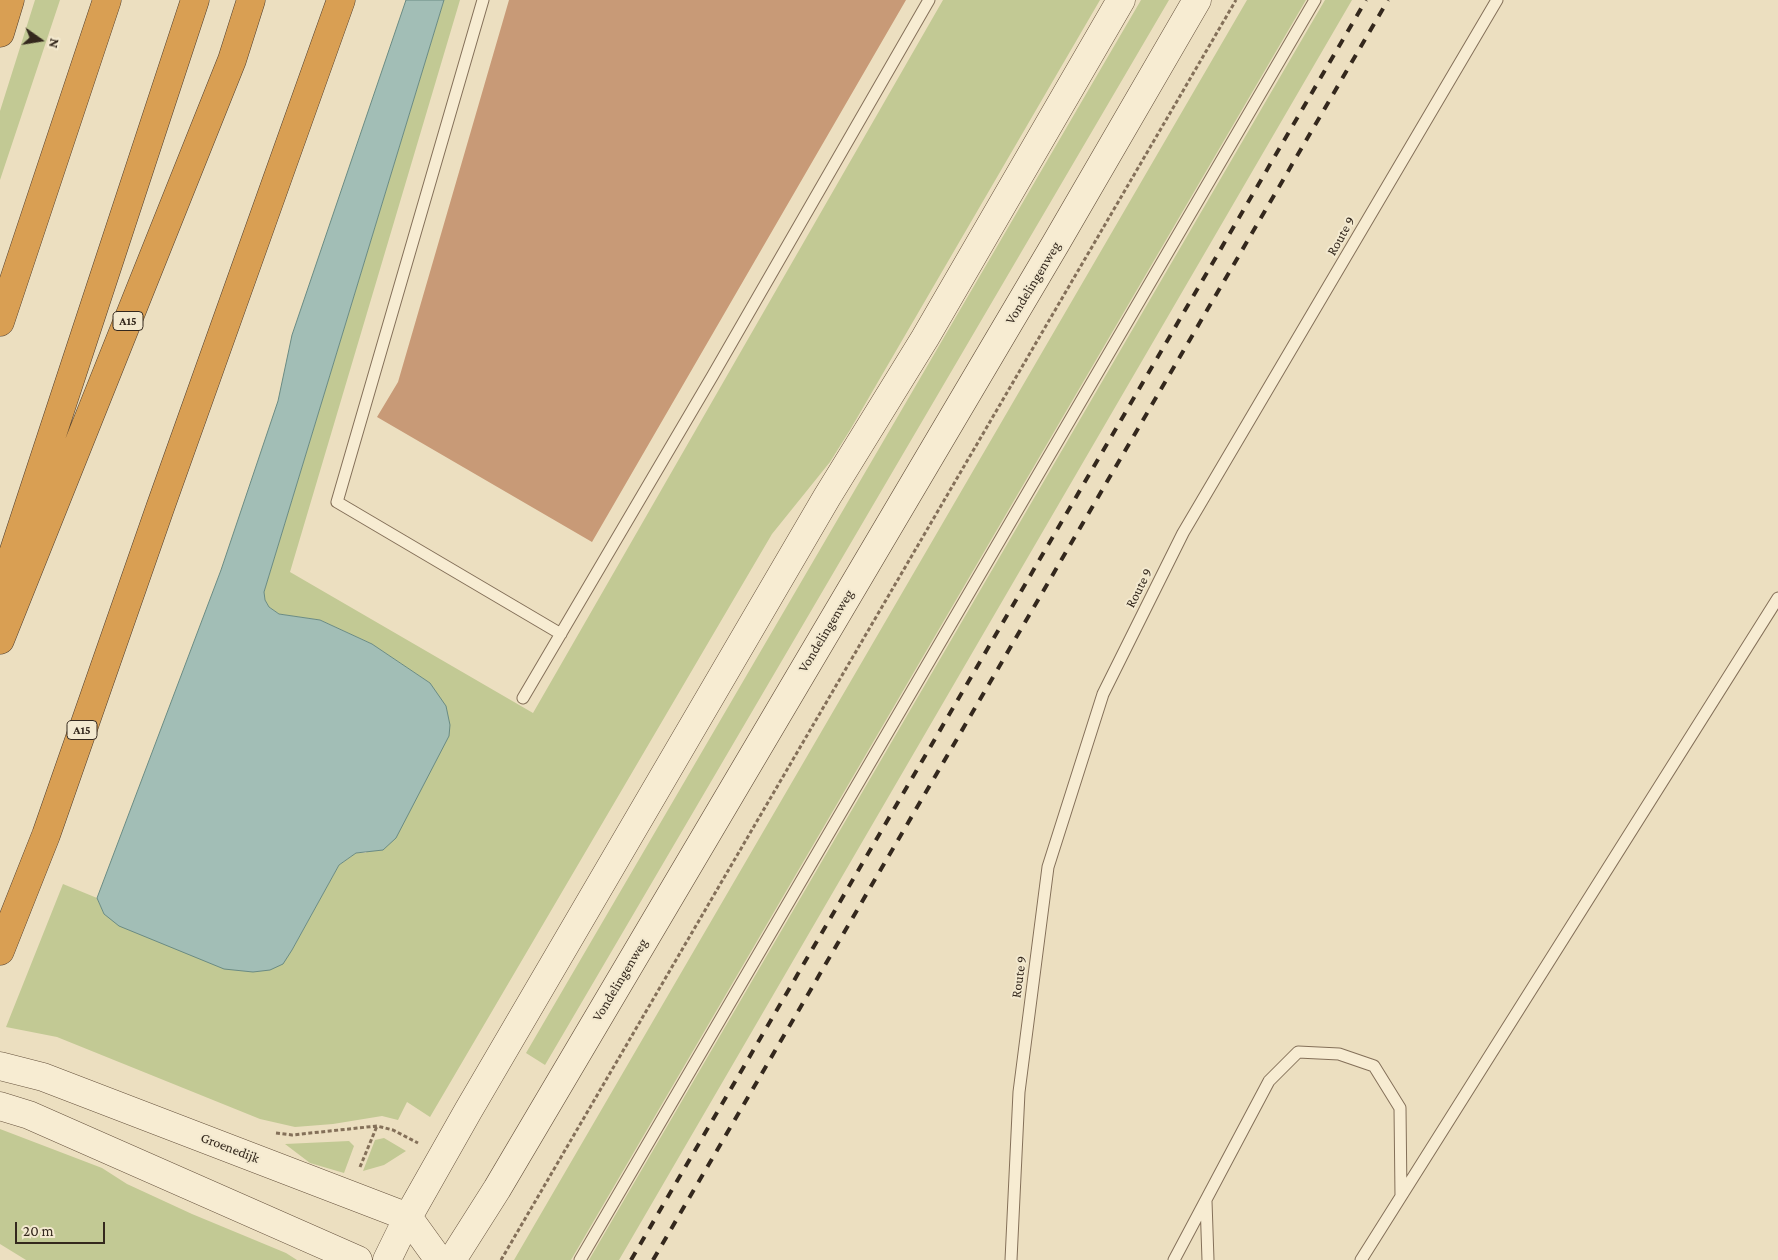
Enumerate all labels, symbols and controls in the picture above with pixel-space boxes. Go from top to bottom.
north arrow [15,15,65,65]
text: N [46,37,63,50]
street label: Route 9 [1323,213,1359,259]
street label: Vondelingenweg [1002,239,1064,327]
road number: A15 [113,312,143,331]
street label: Route 9 [1122,565,1156,611]
street label: Vondelingenweg [795,587,857,675]
road number: A15 [67,720,97,740]
street label: Vondelingenweg [589,936,651,1024]
street label: Route 9 [1008,955,1030,999]
street label: Groenedijk [198,1129,262,1167]
scale bar [18,1212,108,1244]
text: 20 m [23,1223,54,1239]

